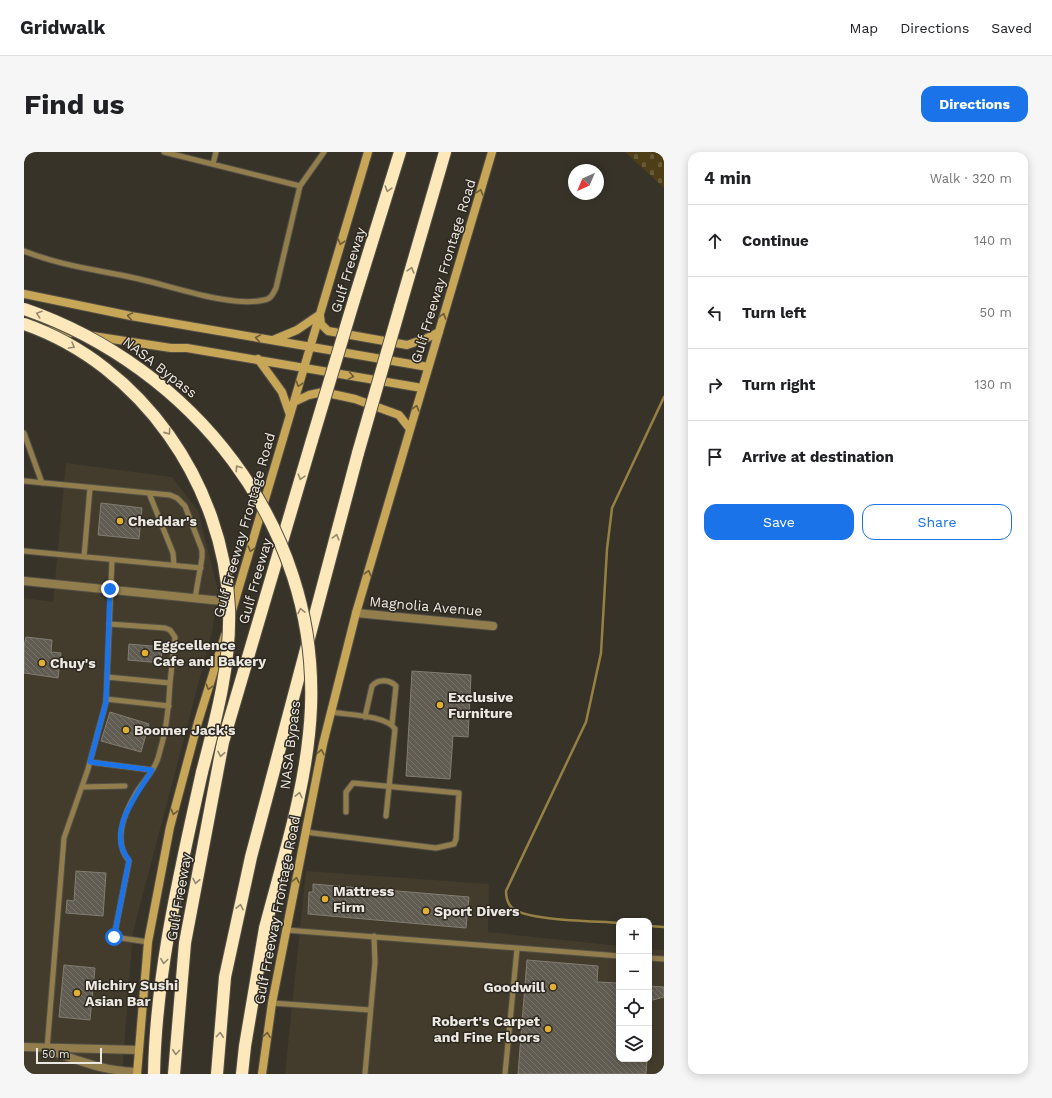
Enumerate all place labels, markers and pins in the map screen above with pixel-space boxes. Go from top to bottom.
place label: Cheddar's [128,513,197,529]
marker: Cheddar's [115,516,125,526]
place label: Eggcellence Cafe and Bakery [153,637,266,669]
marker: Eggcellence Cafe and Bakery [140,648,150,658]
place label: Chuy's [50,655,96,671]
marker: Chuy's [37,658,47,668]
place label: Exclusive Furniture [448,689,513,721]
marker: Exclusive Furniture [435,700,445,710]
place label: Boomer Jack's [134,722,236,738]
marker: Boomer Jack's [121,725,131,735]
place label: Mattress Firm [333,883,395,915]
marker: Mattress Firm [320,894,330,904]
place label: Sport Divers [434,903,520,919]
marker: Sport Divers [421,906,431,916]
place label: Michiry Sushi Asian Bar [85,977,178,1009]
place label: Goodwill [483,979,545,995]
marker: Goodwill [548,982,558,992]
marker: Michiry Sushi Asian Bar [72,988,82,998]
place label: Robert's Carpet and Fine Floors [432,1013,541,1045]
marker: Robert's Carpet and Fine Floors [543,1024,553,1034]

